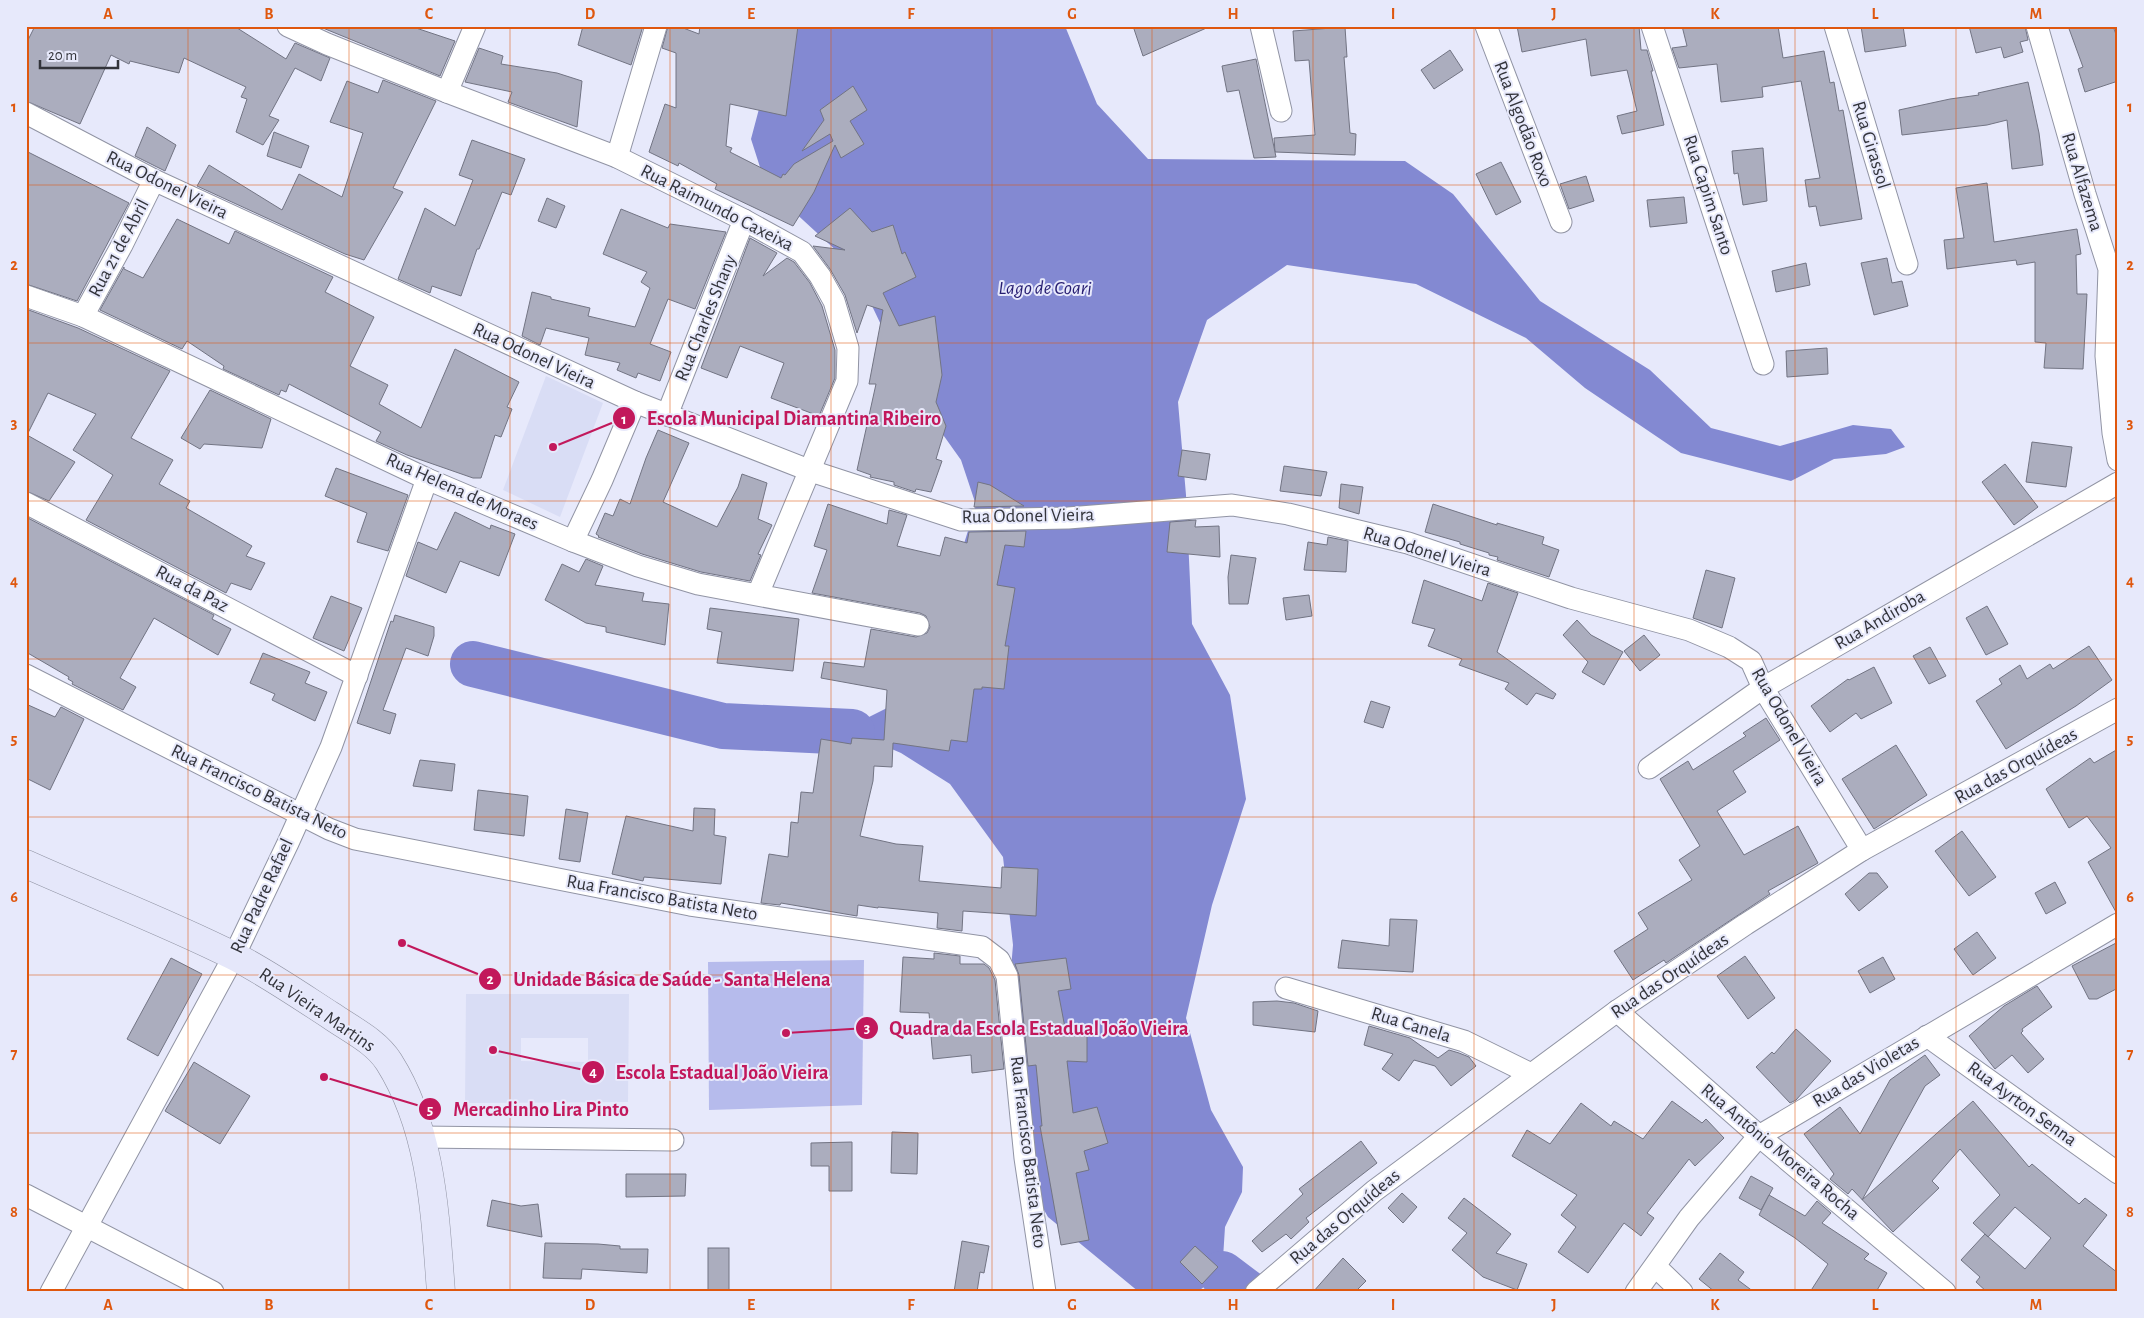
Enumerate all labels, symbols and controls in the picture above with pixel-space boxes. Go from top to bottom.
text: A [103,6,113,22]
text: B [264,6,274,22]
text: C [425,6,434,22]
text: D [585,6,596,22]
text: E [747,6,755,22]
text: F [907,6,915,22]
text: G [1067,6,1077,22]
text: H [1227,6,1239,22]
text: I [1391,6,1395,22]
text: J [1551,6,1557,22]
text: K [1710,6,1720,22]
text: L [1872,6,1879,22]
text: M [2030,6,2042,22]
scale bar [40,38,118,70]
text: 20 m [48,48,77,63]
street label: Rua Algodão Roxo [1490,58,1556,190]
text: 1 [11,99,17,115]
street label: Rua Girassol [1849,99,1893,191]
text: 1 [2127,99,2133,115]
street label: Rua Alfazema [2058,130,2106,234]
street label: Rua Capim Santo [1680,133,1736,257]
street label: Rua Odonel Vieira [103,147,231,223]
street label: Rua Raimundo Caxeixa [638,161,797,255]
street label: Rua 21 de Abril [85,196,153,300]
street label: Rua Charles Shany [672,252,740,384]
text: 2 [10,257,18,273]
text: 2 [2126,257,2134,273]
water label: Lago de Coari [998,278,1092,298]
street label: Rua Odonel Vieira [470,319,598,393]
callout: Escola Municipal Diamantina Ribeiro [612,401,951,436]
text: Escola Municipal Diamantina Ribeiro [647,409,941,429]
text: 1 [621,412,627,427]
text: 3 [11,415,18,431]
text: 3 [2127,415,2134,431]
street label: Rua Helena de Moraes [383,450,541,534]
street label: Rua Odonel Vieira [962,505,1095,527]
street label: Rua Odonel Vieira [1361,524,1493,581]
street label: Rua da Paz [152,562,232,616]
text: 4 [10,573,18,589]
text: 4 [2126,573,2134,589]
street label: Rua Andiroba [1832,586,1929,653]
street label: Rua Odonel Vieira [1748,665,1830,789]
street label: Rua das Orquídeas [1951,724,2081,808]
text: 5 [11,731,18,747]
text: 5 [2127,731,2134,747]
street label: Rua Francisco Batista Neto [168,741,350,843]
street label: Rua Padre Rafael [227,836,297,956]
street label: Rua Francisco Batista Neto [565,872,759,924]
text: 6 [10,889,18,905]
text: 6 [2126,889,2134,905]
street label: Rua das Orquídeas [1608,930,1732,1022]
callout: Unidade Básica de Saúde - Santa Helena [478,961,840,996]
street label: Rua Vieira Martins [256,964,378,1056]
text: Unidade Básica de Saúde - Santa Helena [513,970,831,990]
text: 2 [486,972,494,987]
street label: Rua Canela [1369,1004,1453,1046]
callout: Quadra da Escola Estadual João Vieira [855,1010,1199,1045]
text: Quadra da Escola Estadual João Vieira [889,1019,1189,1040]
text: 3 [864,1021,870,1036]
street label: Rua das Violetas [1809,1033,1923,1111]
text: 7 [11,1046,18,1062]
text: 7 [2127,1046,2134,1062]
callout: Escola Estadual João Vieira [581,1055,839,1090]
street label: Rua Francisco Batista Neto [1007,1055,1049,1249]
street label: Rua Ayrton Senna [1964,1058,2080,1150]
text: Escola Estadual João Vieira [615,1063,829,1083]
text: 4 [589,1065,597,1080]
street label: Rua Antônio Moreira Rocha [1697,1080,1863,1224]
callout: Mercadinho Lira Pinto [418,1092,638,1127]
text: Mercadinho Lira Pinto [453,1100,629,1120]
text: 5 [427,1103,433,1118]
street label: Rua das Orquídeas [1286,1166,1404,1268]
text: 8 [10,1204,18,1220]
text: 8 [2126,1204,2134,1220]
text: A [103,1297,113,1313]
text: B [264,1297,274,1313]
text: C [425,1297,434,1313]
text: D [585,1297,596,1313]
text: E [747,1297,755,1313]
text: F [907,1297,915,1313]
text: G [1067,1297,1077,1313]
text: H [1227,1297,1239,1313]
text: I [1391,1297,1395,1313]
text: J [1551,1297,1557,1313]
text: K [1710,1297,1720,1313]
text: L [1872,1297,1879,1313]
text: M [2030,1297,2042,1313]

